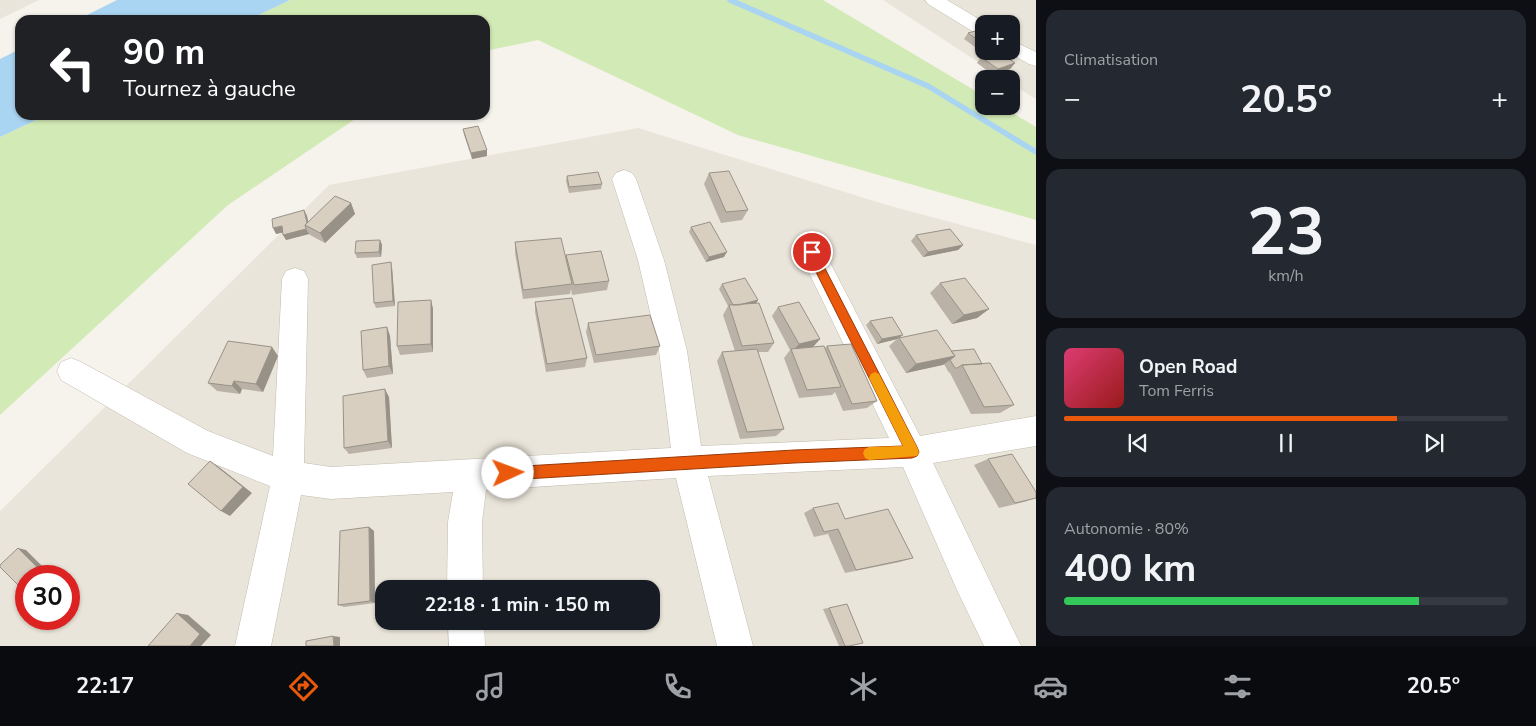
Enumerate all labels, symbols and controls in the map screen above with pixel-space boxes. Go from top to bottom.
map controls [975,15,1020,115]
button: + [975,15,1020,60]
text: 90 m [123,29,205,76]
icon: left [40,35,105,100]
text: Climatisation [1064,49,1158,71]
button: − [975,70,1020,115]
text: Tournez à gauche [123,74,296,104]
text: 20.5° [1240,74,1332,125]
text: − [1064,80,1081,118]
text: + [1491,80,1508,118]
text: 23 [1247,188,1325,277]
pin [791,231,833,273]
icon: arrive [798,238,826,266]
text: km/h [1268,265,1304,287]
text: Open Road [1139,354,1237,380]
text: Tom Ferris [1139,380,1214,402]
icon: previous [1124,429,1152,457]
icon: pause [1272,429,1300,457]
icon: next [1420,429,1448,457]
position arrow [481,446,533,498]
text: Autonomie · 80% [1064,518,1189,540]
text: 400 km [1064,543,1196,594]
speed limit sign: 30 [15,565,80,630]
text: 22:18 · 1 min · 150 m [425,592,610,618]
icon: directions [286,669,321,704]
icon: music [473,669,508,704]
icon: phone [660,669,695,704]
icon: climate [846,669,881,704]
icon: car [1033,669,1068,704]
icon: filters [1220,669,1255,704]
text: 22:17 [76,671,134,701]
text: 20.5° [1407,671,1460,701]

